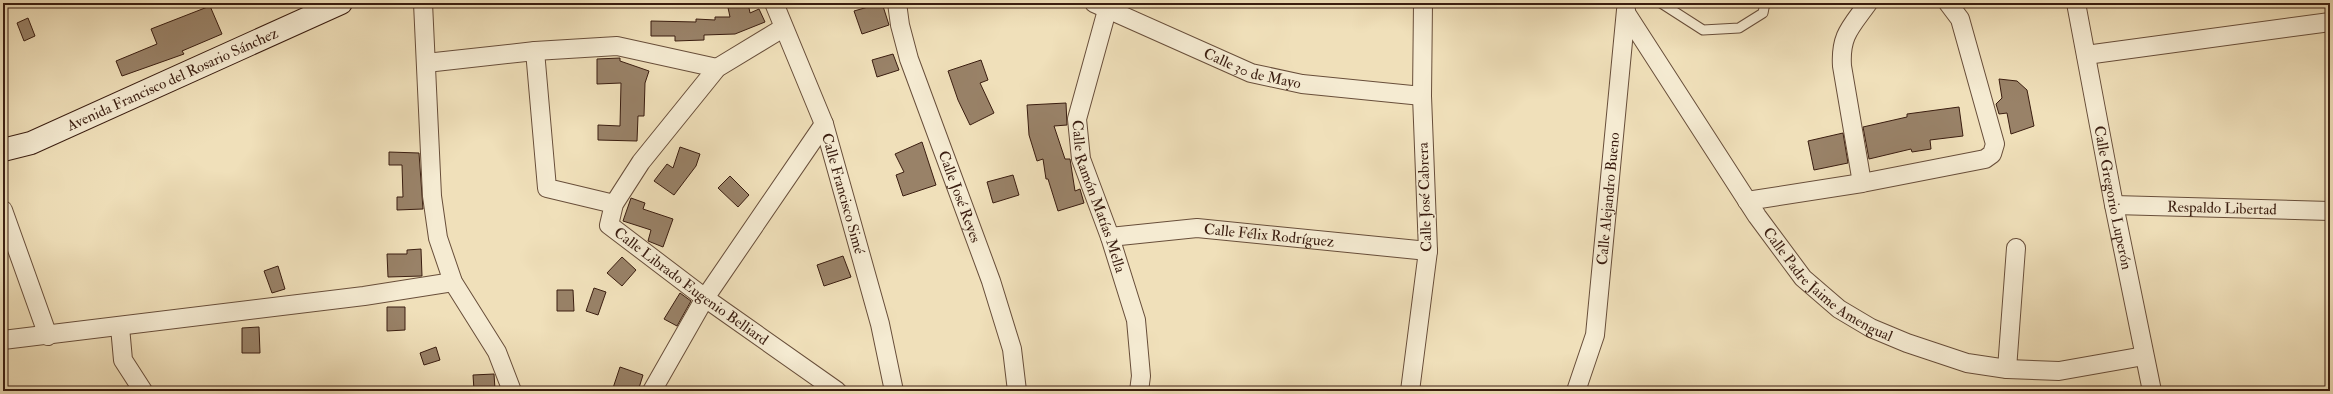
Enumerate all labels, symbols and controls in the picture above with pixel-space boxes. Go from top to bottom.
street label: Avenida Francisco del Rosario Sánchez [63,23,281,136]
street label: Calle 30 de Mayo [1201,44,1303,93]
street label: Calle Ramón Matías Mella [1068,119,1130,276]
street label: Calle Gregorio Luperón [2090,124,2136,271]
street label: Calle Francisco Simé [817,131,870,257]
street label: Calle Alejandro Bueno [1592,131,1624,266]
street label: Calle José Cabrera [1414,141,1437,252]
street label: Calle José Reyes [934,148,985,245]
street label: Respaldo Libertad [2167,197,2278,219]
street label: Calle Félix Rodríguez [1203,219,1335,251]
street label: Calle Librado Eugenio Belliard [610,223,773,350]
street label: Calle Padre Jaime Amengual [1759,223,1896,346]

